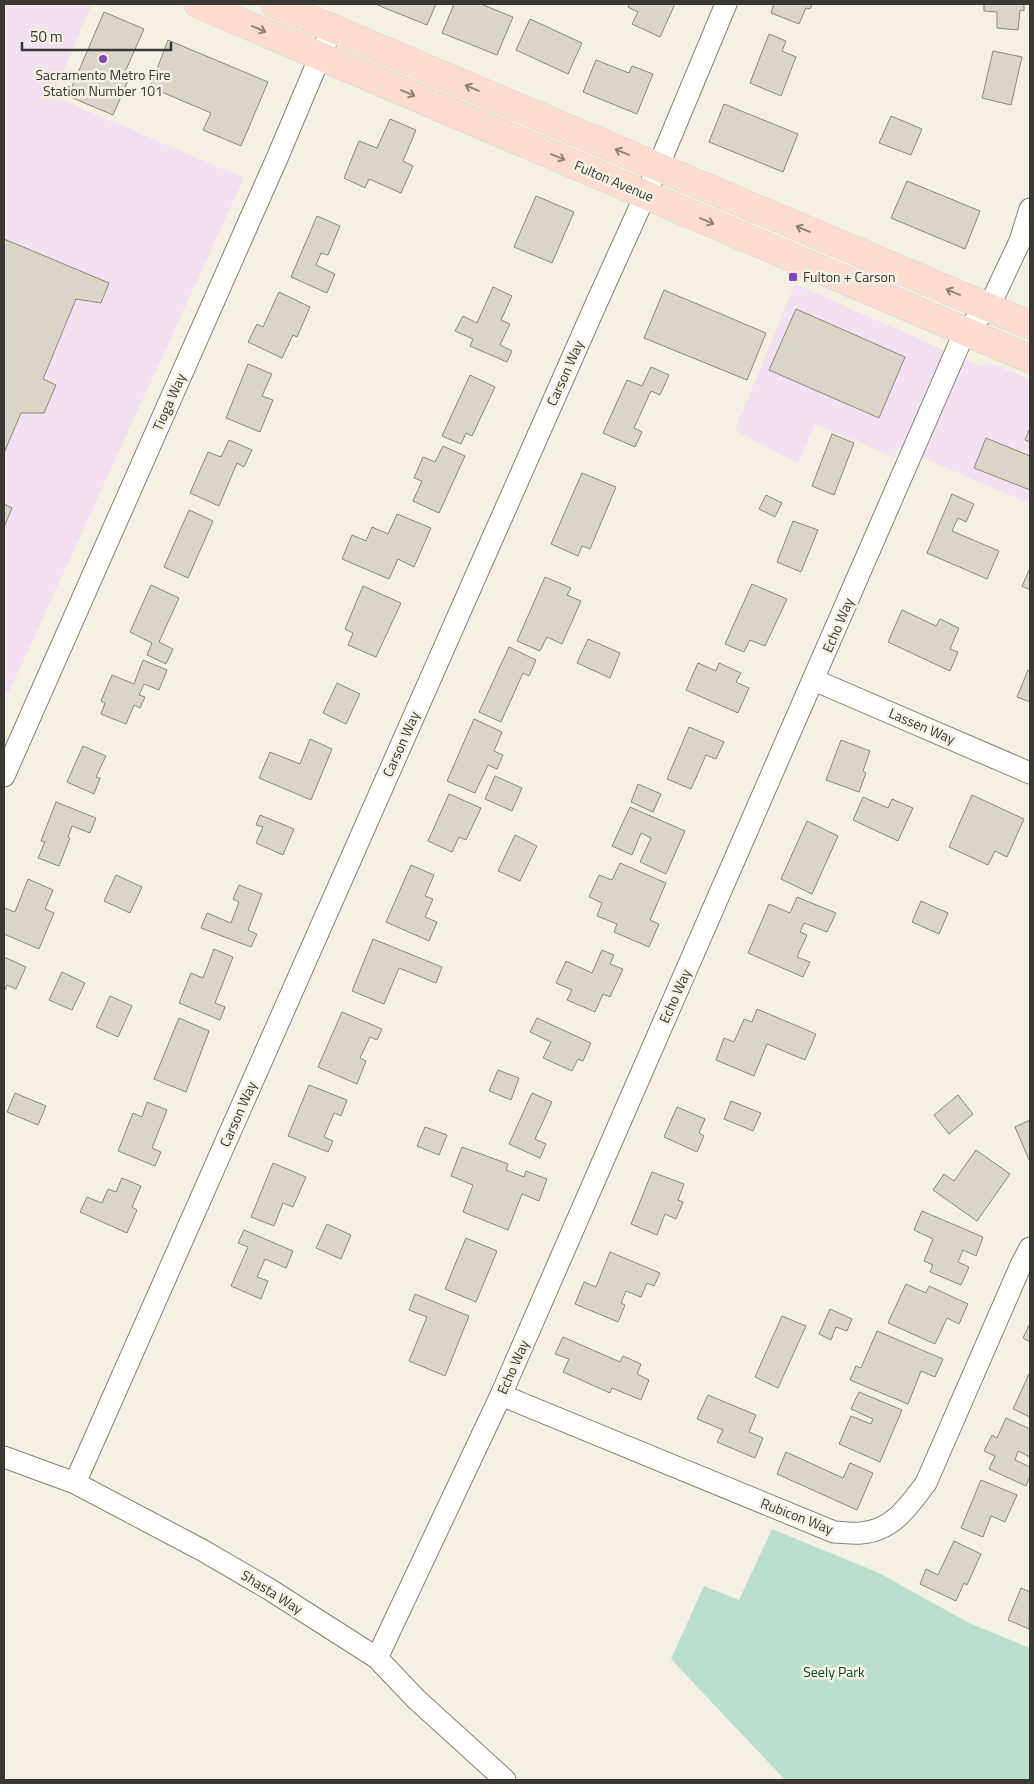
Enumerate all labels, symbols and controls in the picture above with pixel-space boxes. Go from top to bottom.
scale bar [22,20,171,52]
text: 50 m [30,25,63,48]
one-way arrow [251,26,266,35]
marker: Sacramento Metro Fire Station Number 101 [97,53,109,65]
place label: Sacramento Metro Fire Station Number 101 [35,64,171,101]
one-way arrow [465,82,480,92]
one-way arrow [400,88,415,98]
one-way arrow [615,146,630,156]
one-way arrow [550,152,565,162]
street label: Fulton Avenue [571,154,657,207]
one-way arrow [699,216,714,226]
one-way arrow [796,223,811,232]
place label: Fulton + Carson [803,266,896,287]
marker: Fulton + Carson [787,271,799,283]
one-way arrow [946,287,961,296]
street label: Carson Way [541,336,588,409]
street label: Tioga Way [147,369,191,434]
street label: Echo Way [817,594,859,655]
street label: Lassen Way [886,702,959,749]
street label: Carson Way [377,707,424,780]
street label: Echo Way [653,965,696,1026]
street label: Carson Way [214,1077,261,1150]
street label: Echo Way [491,1336,534,1397]
street label: Rubicon Way [758,1492,837,1539]
street label: Shasta Way [237,1564,308,1619]
park label: Seely Park [803,1661,865,1682]

